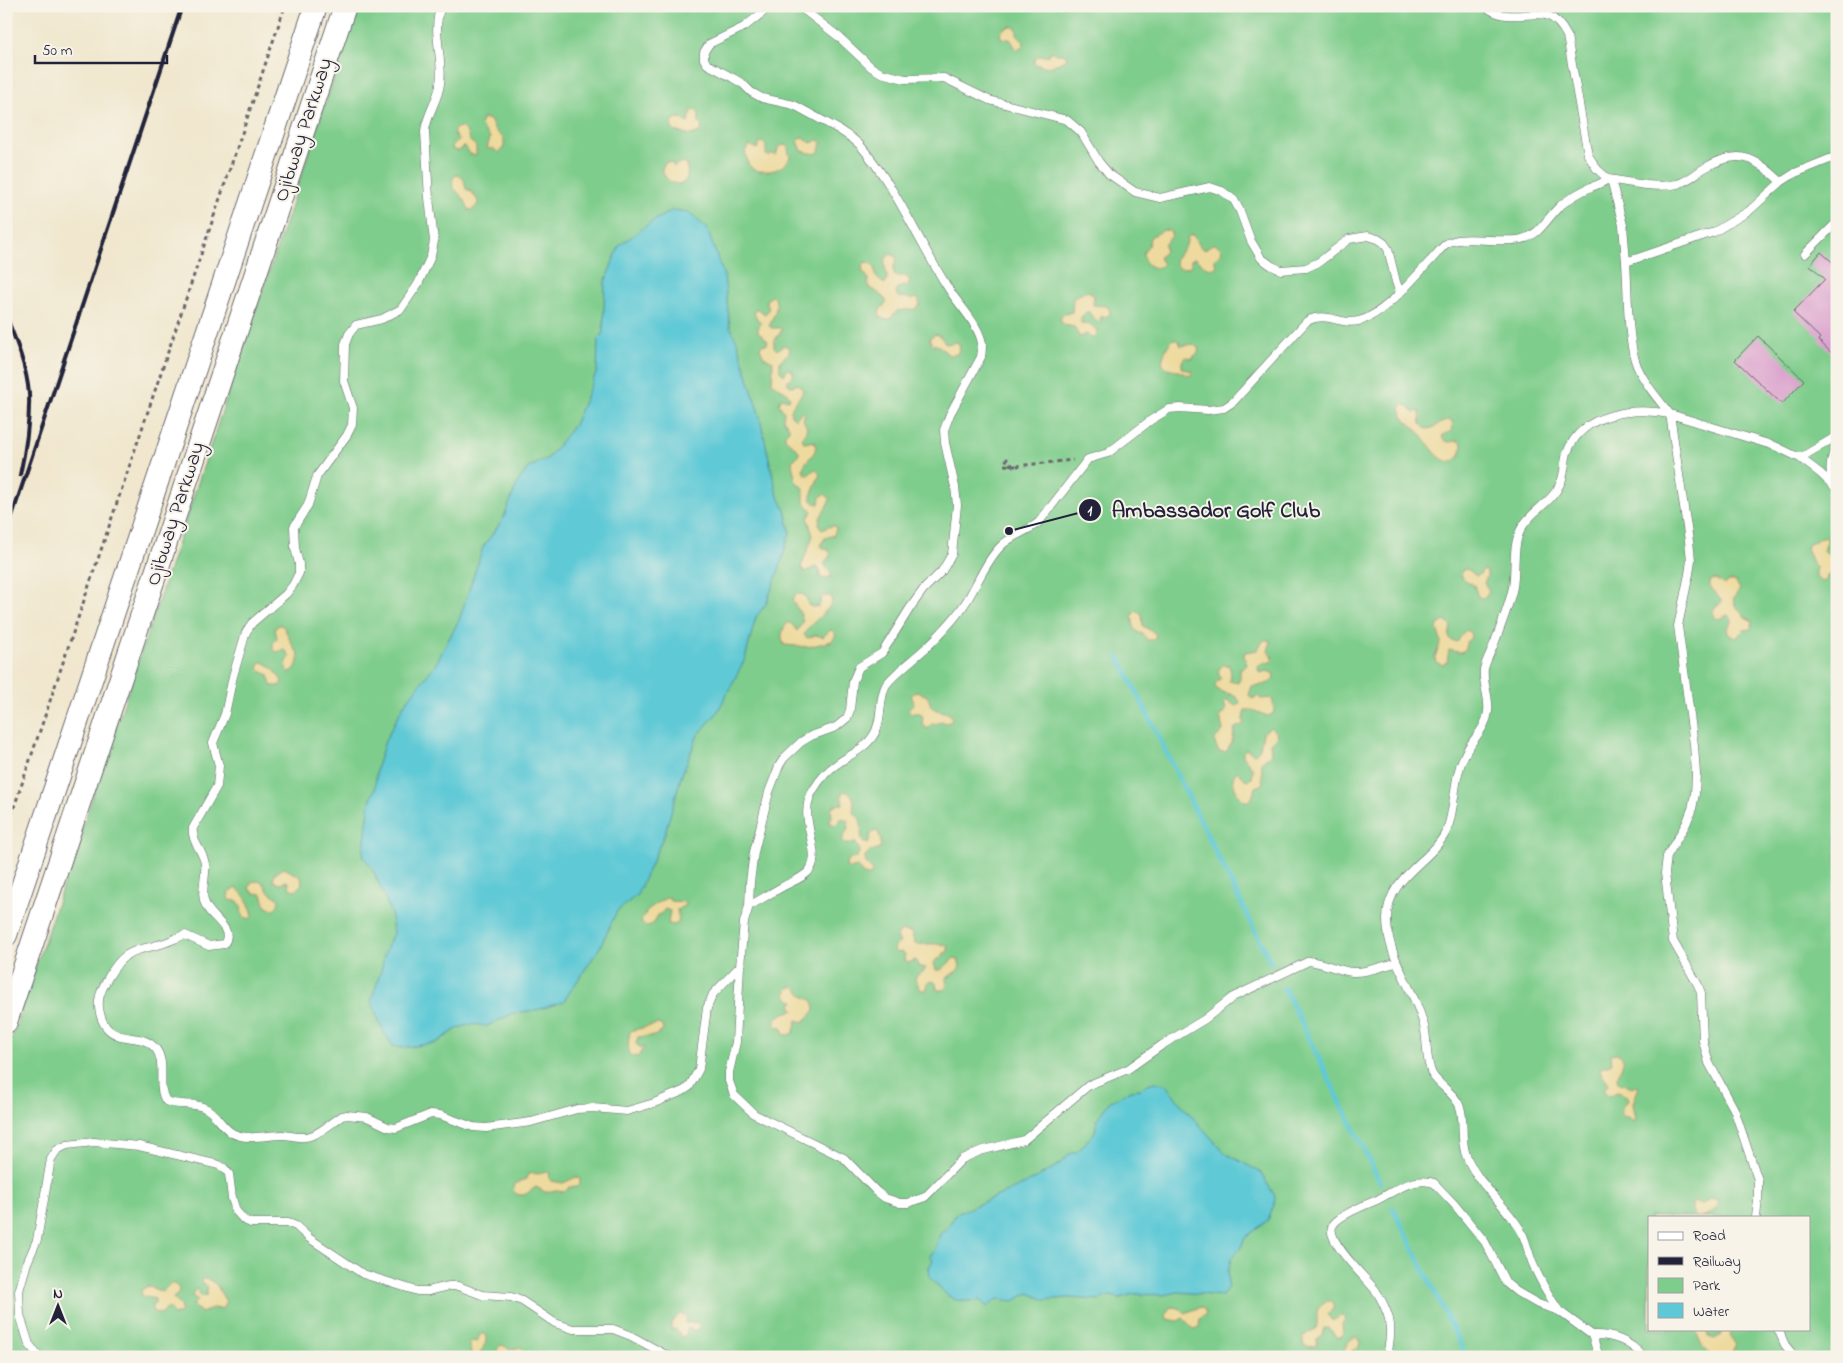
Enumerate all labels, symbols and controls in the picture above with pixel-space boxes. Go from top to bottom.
scale bar [35,32,168,64]
text: 50 m [42,40,73,62]
street label: Ojibway Parkway [267,54,343,206]
street label: Ojibway Parkway [139,438,215,590]
callout: Ambassador Golf Club [1077,491,1330,528]
text: Ambassador Golf Club [1112,496,1321,528]
text: 1 [1088,500,1093,522]
legend [1648,1216,1810,1330]
text: Road [1693,1225,1726,1247]
text: Railway [1693,1251,1741,1274]
text: Park [1693,1275,1721,1297]
north arrow [32,1280,82,1330]
text: N [53,1284,63,1305]
text: Water [1693,1301,1729,1323]

